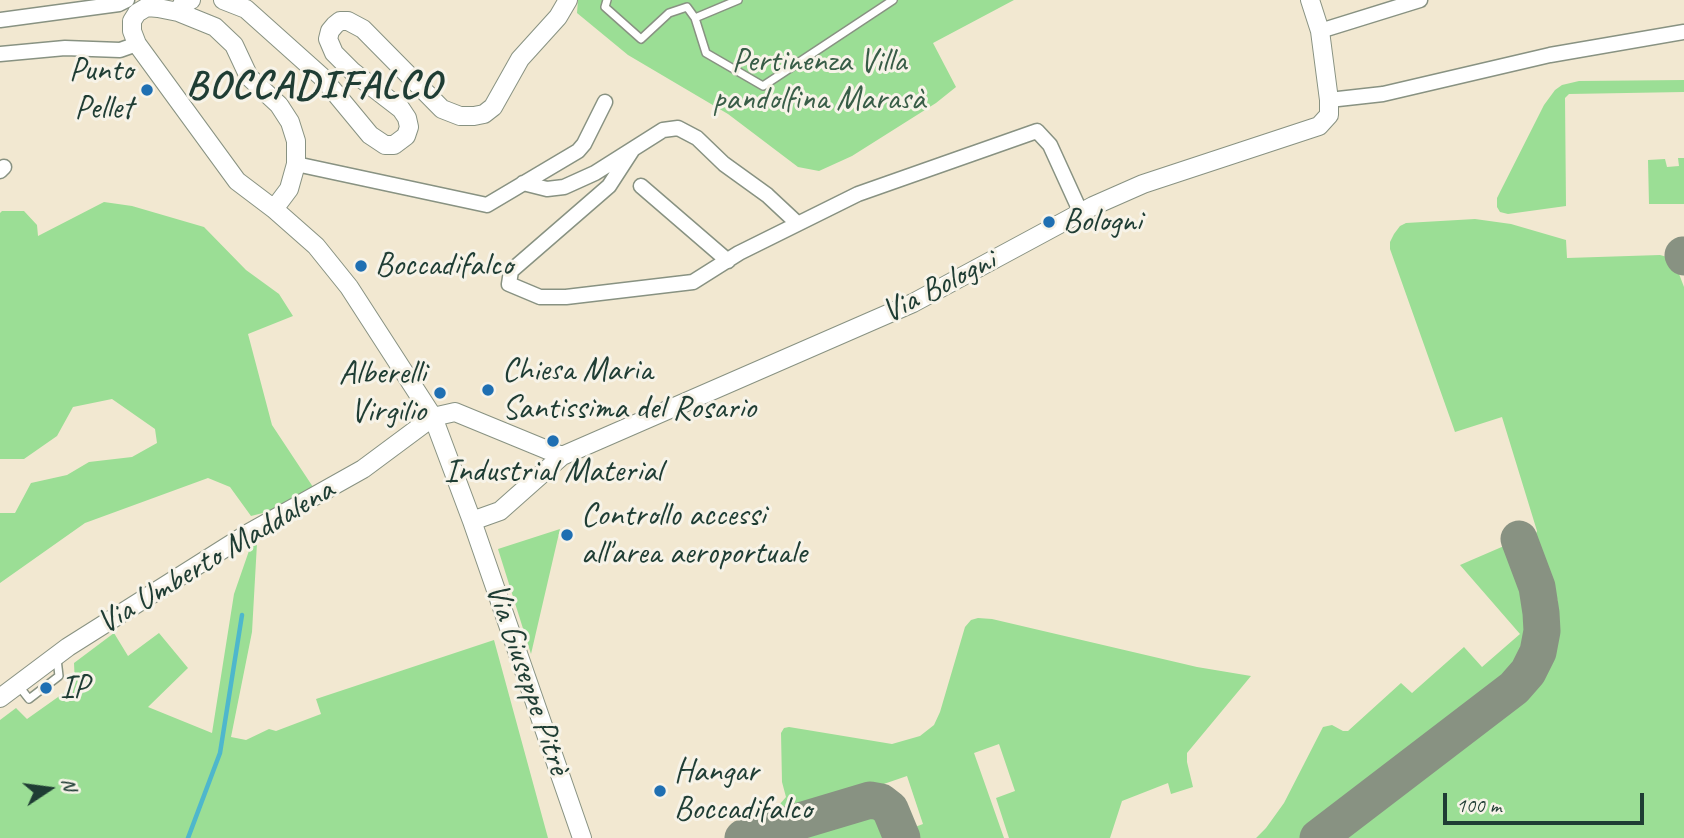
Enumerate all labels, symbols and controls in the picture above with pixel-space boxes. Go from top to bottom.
park label: Pertinenza Villa pandolfina Marasà [713,42,925,120]
place label: Punto Pellet [69,51,133,129]
district label: BOCCADIFALCO [187,63,441,111]
marker: Punto Pellet [139,82,155,98]
place label: Bologni [1063,202,1142,242]
marker: Bologni [1041,214,1057,230]
street label: Via Bologni [876,242,1002,332]
place label: Boccadifalco [375,246,513,286]
marker: Boccadifalco [353,258,369,274]
place label: Chiesa Maria Santissima del Rosario [502,351,756,429]
place label: Alberelli Virgilio [339,354,426,432]
marker: Chiesa Maria Santissima del Rosario [480,382,496,398]
marker: Alberelli Virgilio [432,385,448,401]
marker: Industrial Material [545,433,561,449]
place label: Industrial Material [444,452,662,492]
street label: Via Umberto Maddalena [90,471,342,643]
place label: Controllo accessi all'area aeroportuale [581,496,807,574]
marker: Controllo accessi all'area aeroportuale [559,527,575,543]
street label: Via Giuseppe Pitrè [476,578,578,780]
place label: IP [60,668,89,708]
marker: IP [38,680,54,696]
place label: Hangar Boccadifalco [674,752,812,830]
north arrow [14,754,84,824]
text: N [56,776,82,793]
scale bar [1446,778,1647,822]
marker: Hangar Boccadifalco [652,783,668,799]
text: 100 m [1456,792,1501,818]

